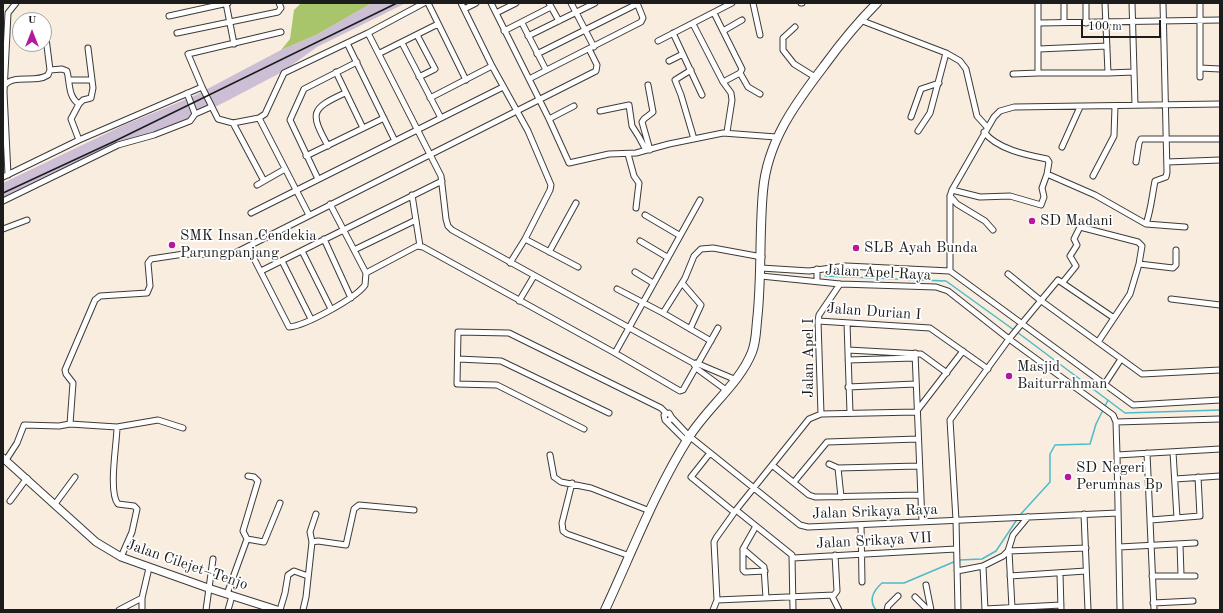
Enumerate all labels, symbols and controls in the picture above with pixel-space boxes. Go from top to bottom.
north arrow [12,12,52,52]
scale bar [1083,12,1163,38]
text: U [28,15,36,26]
text: 100 m [1088,21,1122,33]
place label: SD Madani [1040,212,1113,230]
marker: SD Madani [1027,216,1037,226]
place label: SMK Insan Cendekia Parungpanjang [180,227,317,262]
place label: SLB Ayah Bunda [864,239,978,257]
marker: SMK Insan Cendekia Parungpanjang [167,240,177,250]
marker: SLB Ayah Bunda [851,243,861,253]
street label: Jalan Apel Raya [824,261,932,285]
street label: Jalan Durian I [826,300,922,324]
street label: Jalan Apel I [800,318,818,398]
place label: Masjid Baiturrahman [1017,358,1107,393]
marker: Masjid Baiturrahman [1004,371,1014,381]
place label: SD Negeri Perumnas Bp [1076,459,1163,494]
marker: SD Negeri Perumnas Bp [1063,472,1073,482]
street label: Jalan Srikaya Raya [812,501,938,523]
street label: Jalan Srikaya VII [815,529,933,553]
street label: Jalan Cilejet–Tenjo [124,536,250,594]

